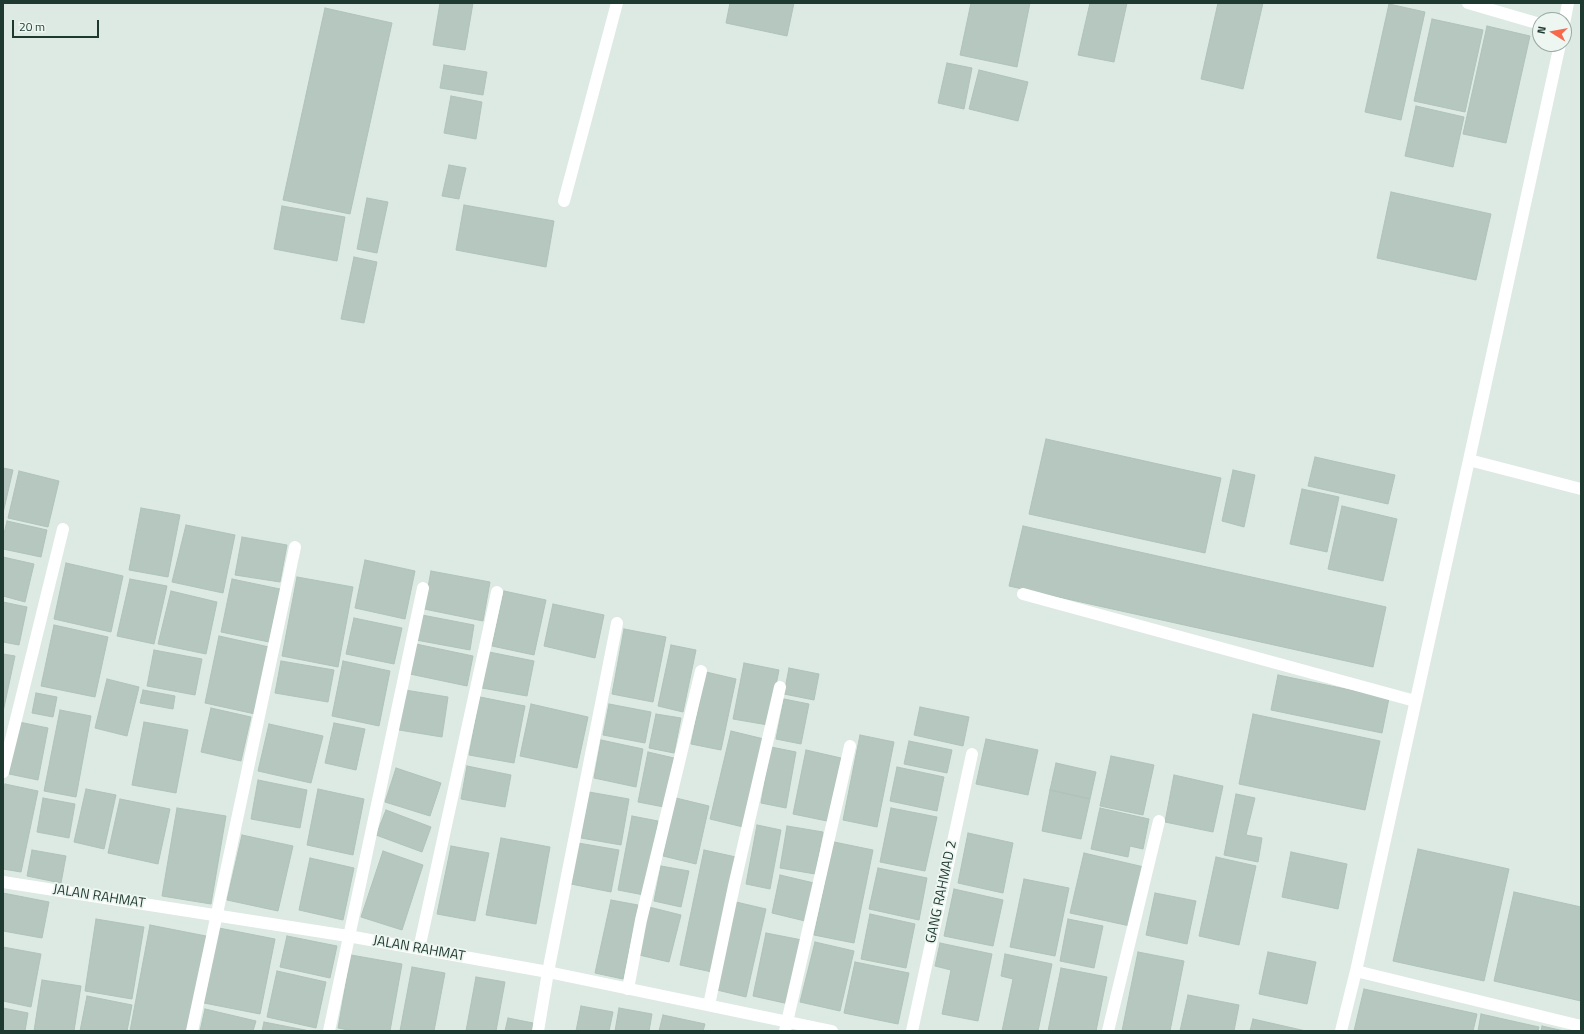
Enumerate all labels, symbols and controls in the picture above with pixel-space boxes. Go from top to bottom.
scale bar [14,12,101,38]
north arrow [1532,12,1572,52]
text: 20 m [19,17,45,36]
text: N [1533,25,1550,35]
street label: GANG RAHMAD 2 [923,839,961,945]
street label: JALAN RAHMAT [52,881,146,913]
street label: JALAN RAHMAT [372,933,466,965]

